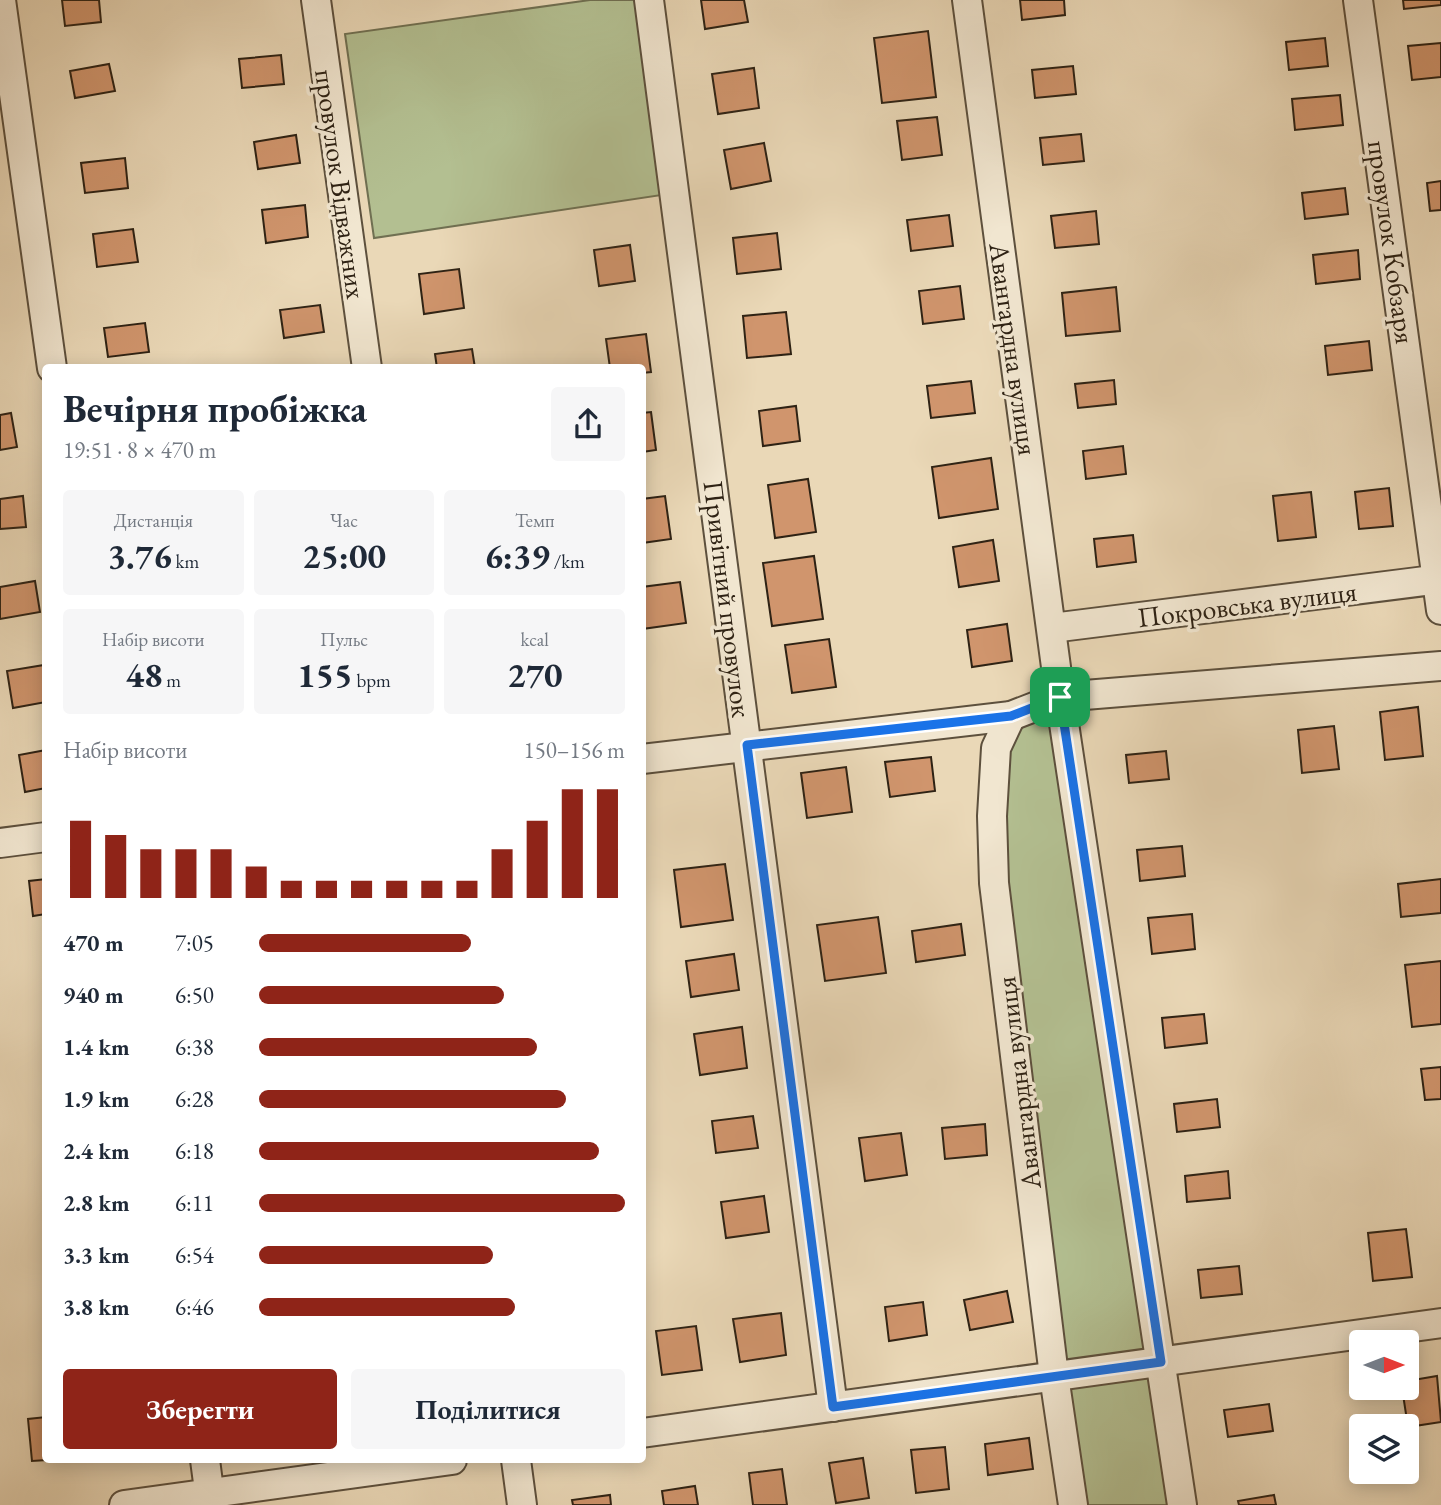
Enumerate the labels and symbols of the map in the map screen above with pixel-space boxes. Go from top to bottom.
street label: провулок Відважних [307,67,375,301]
street label: провулок Кобзаря [1360,138,1424,346]
street label: Авангардна вулиця [981,239,1047,458]
street label: Привітний провулок [696,478,760,720]
street label: Покровська вулиця [1135,573,1359,635]
pin [1030,667,1090,727]
street label: Авангардна вулиця [987,975,1049,1192]
north arrow [1349,1330,1419,1400]

